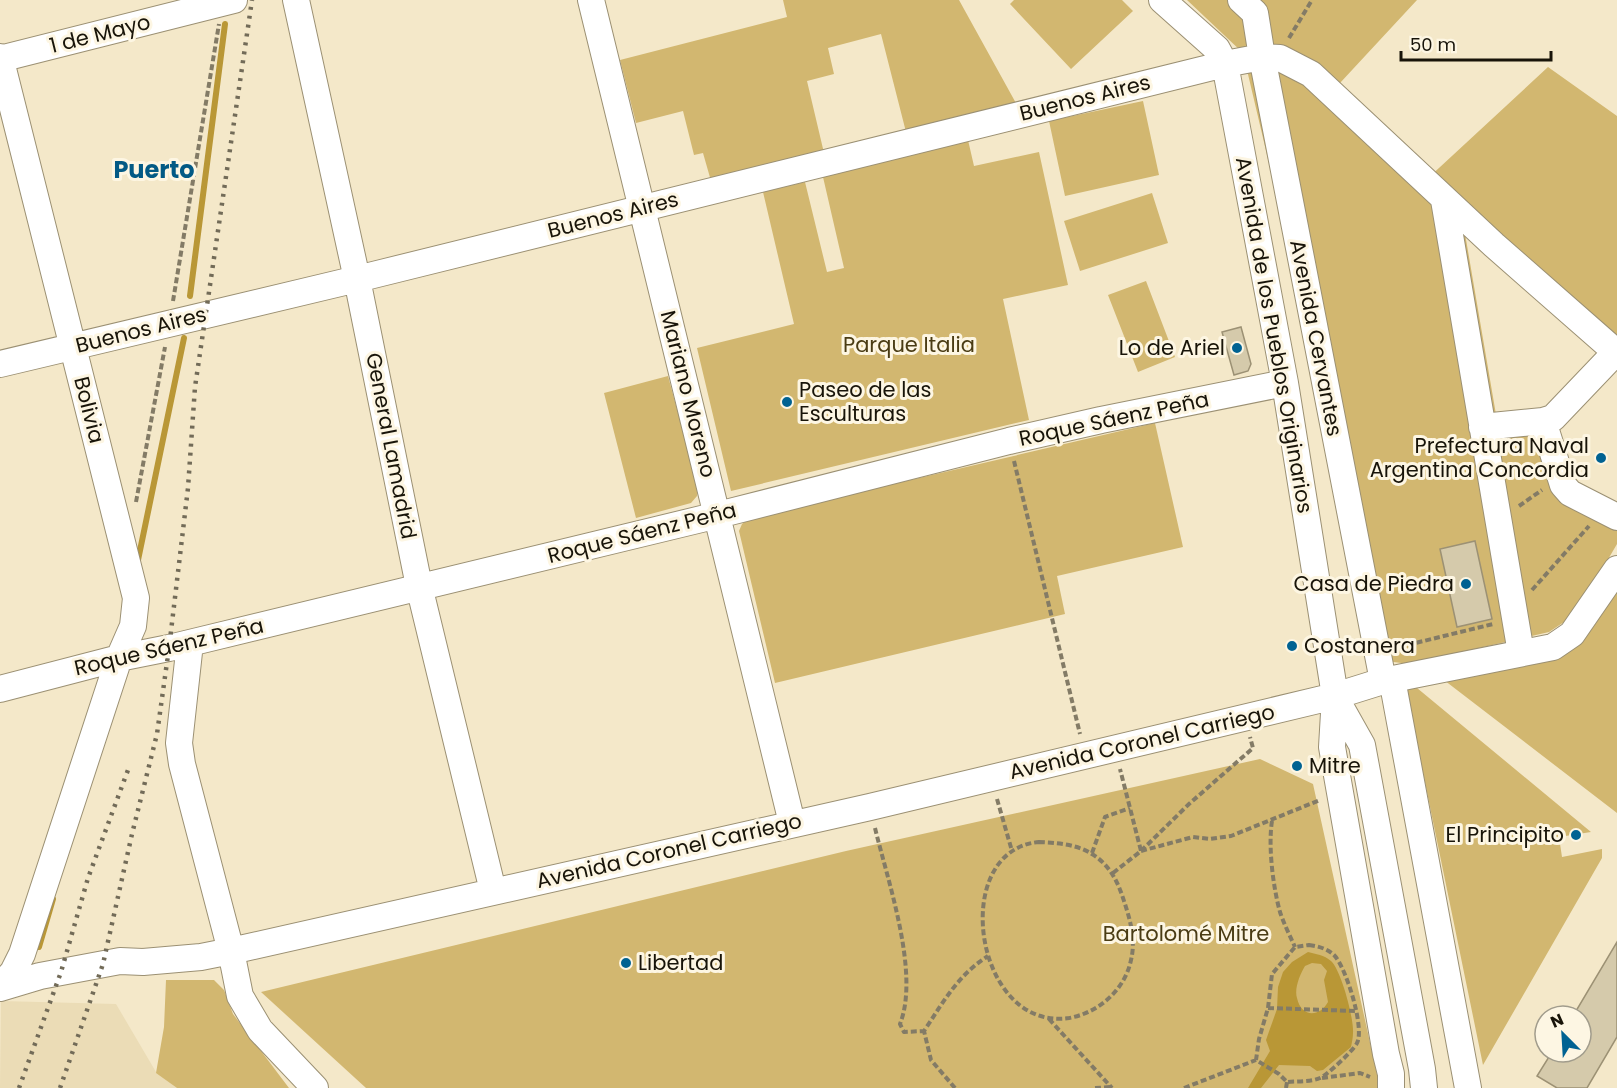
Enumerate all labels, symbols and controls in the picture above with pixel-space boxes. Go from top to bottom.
street label: 1 de Mayo [47,7,153,60]
scale bar [1401,24,1551,62]
text: 50 m [1410,32,1456,57]
street label: Buenos Aires [1016,67,1153,128]
district label: Puerto [113,153,195,186]
street label: Avenida de los Pueblos Originarios [1229,154,1320,515]
street label: Buenos Aires [544,184,681,245]
street label: Avenida Cervantes [1283,237,1350,439]
street label: Buenos Aires [72,299,209,360]
street label: Mariano Moreno [654,307,723,480]
park label: Parque Italia [843,330,975,359]
place label: Lo de Ariel [1119,333,1225,362]
marker: Lo de Ariel [1230,341,1244,355]
street label: General Lamadrid [359,350,424,541]
street label: Bolivia [67,373,112,446]
place label: Paseo de las Esculturas [799,375,932,428]
street label: Roque Sáenz Peña [1016,384,1212,453]
marker: Paseo de las Esculturas [780,395,794,409]
place label: Prefectura Naval Argentina Concordia [1370,431,1589,484]
marker: Prefectura Naval Argentina Concordia [1594,451,1608,465]
street label: Roque Sáenz Peña [545,495,739,570]
place label: Casa de Piedra [1293,569,1454,598]
marker: Casa de Piedra [1459,577,1473,591]
street label: Roque Sáenz Peña [71,611,266,682]
place label: Costanera [1304,631,1415,660]
marker: Costanera [1285,639,1299,653]
street label: Avenida Coronel Carriego [1006,697,1277,786]
place label: Mitre [1309,751,1361,780]
marker: Mitre [1290,759,1304,773]
street label: Avenida Coronel Carriego [533,806,804,895]
place label: El Principito [1445,820,1564,849]
marker: El Principito [1569,828,1583,842]
park label: Bartolomé Mitre [1103,919,1269,948]
place label: Libertad [638,948,723,977]
marker: Libertad [619,956,633,970]
north arrow [1533,1004,1593,1064]
text: N [1547,1008,1567,1034]

